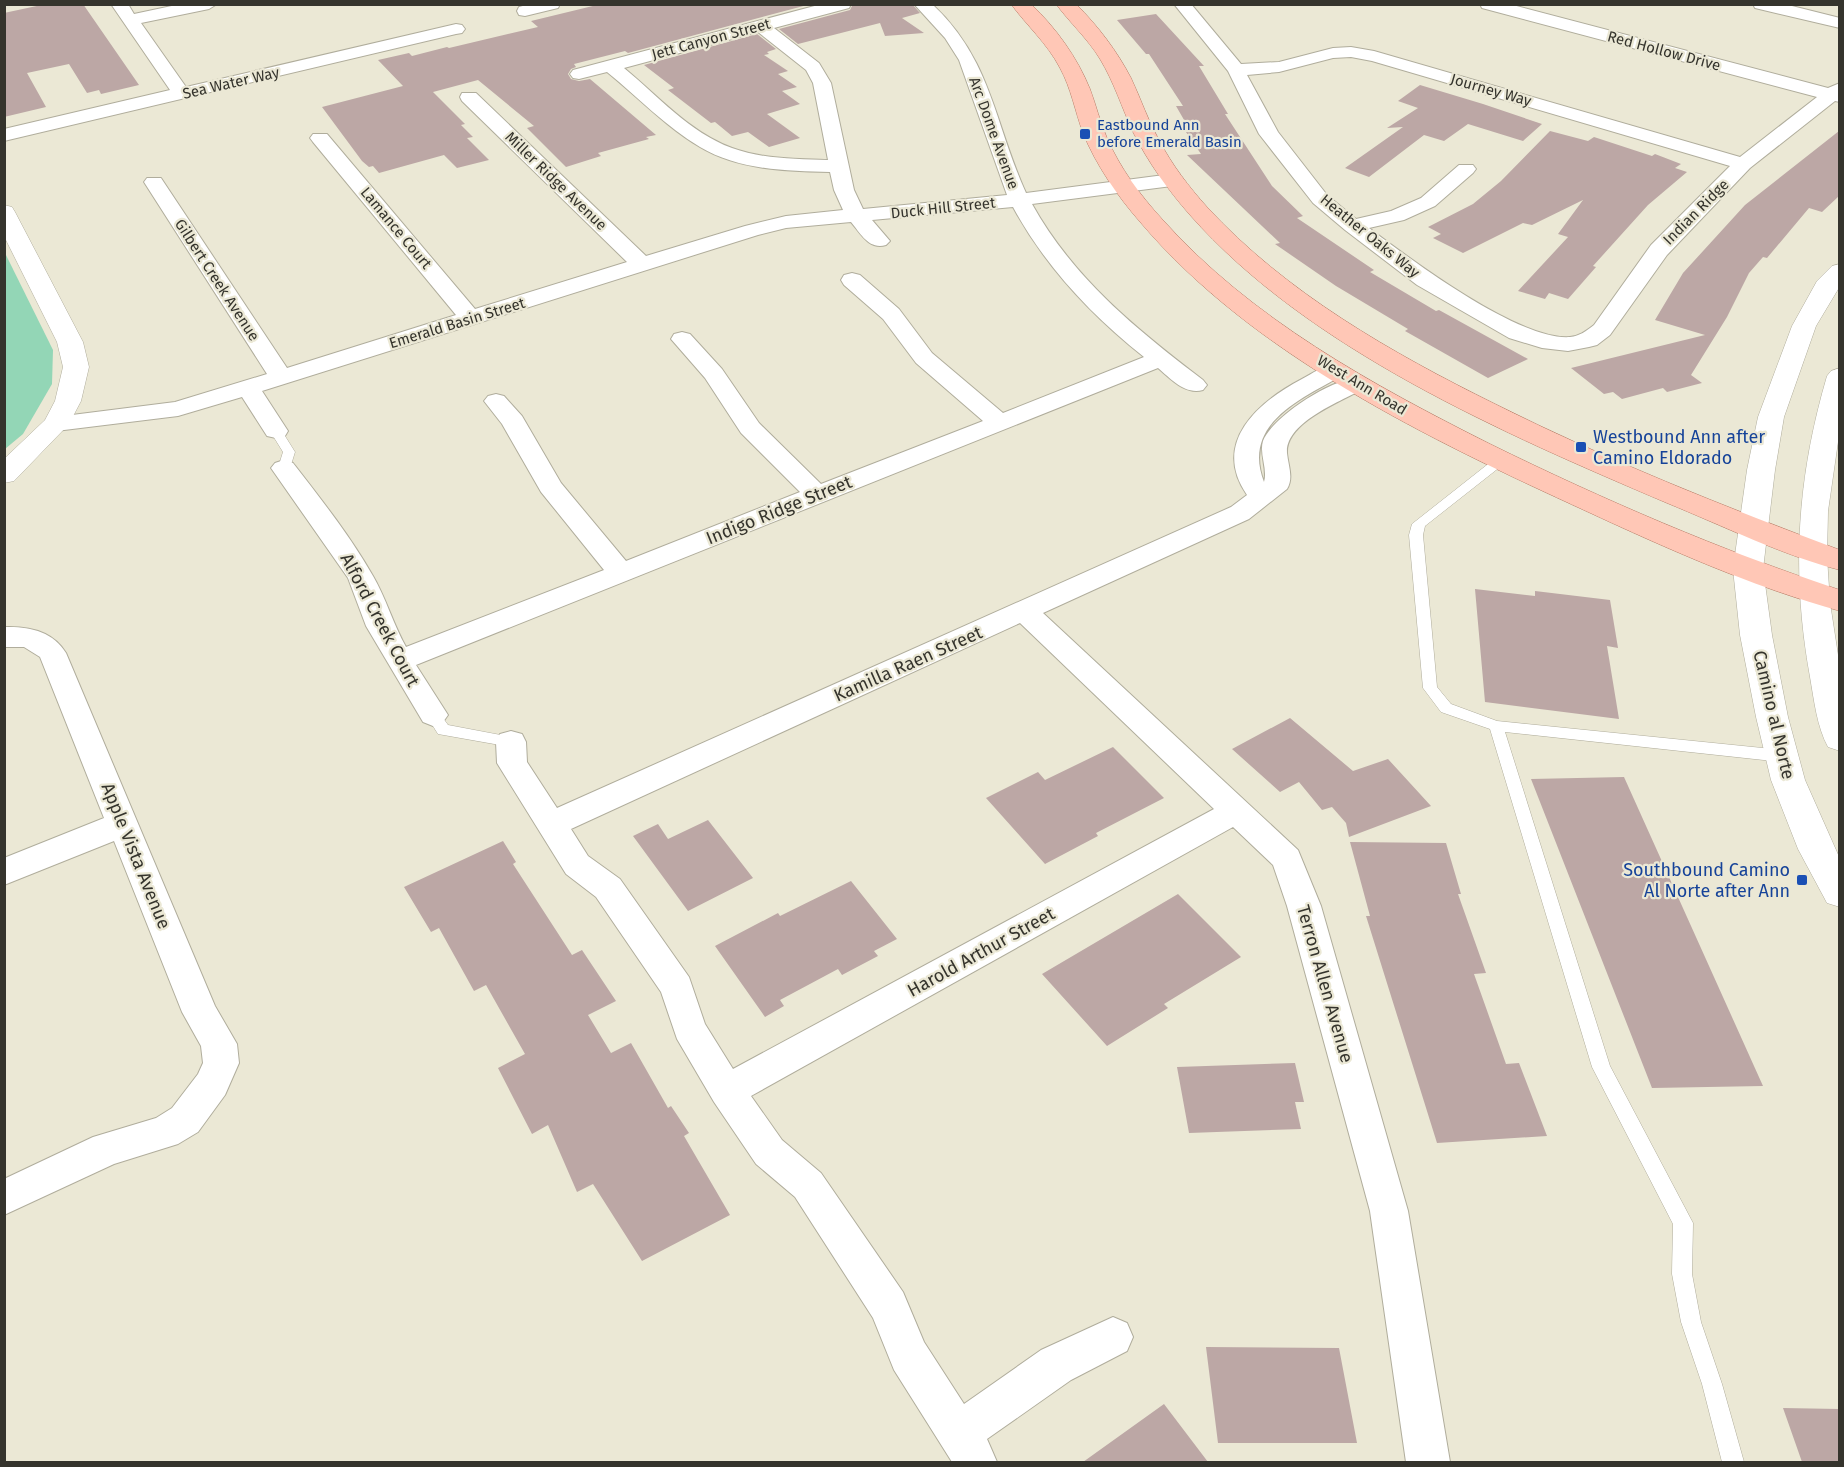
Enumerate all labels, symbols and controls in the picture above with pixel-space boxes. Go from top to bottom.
street label: Jett Canyon Street [650,14,773,64]
street label: Red Hollow Drive [1605,27,1723,75]
street label: Sea Water Way [181,63,282,103]
street label: Journey Way [1448,70,1534,110]
street label: Arc Dome Avenue [965,74,1023,192]
place label: Eastbound Ann before Emerald Basin [1097,116,1242,151]
marker: Eastbound Ann before Emerald Basin [1078,127,1092,141]
street label: Miller Ridge Avenue [501,128,611,234]
street label: Indian Ridge [1659,175,1733,249]
street label: Lamance Court [357,183,436,273]
street label: Heather Oaks Way [1317,190,1424,282]
street label: Duck Hill Street [890,193,997,222]
street label: Gilbert Creek Avenue [171,216,263,344]
street label: Emerald Basin Street [387,294,528,352]
street label: West Ann Road [1314,351,1410,419]
place label: Westbound Ann after Camino Eldorado [1593,426,1765,469]
marker: Westbound Ann after Camino Eldorado [1574,440,1588,454]
street label: Indigo Ridge Street [703,471,856,549]
street label: Alford Creek Court [336,550,425,691]
street label: Kamilla Raen Street [830,621,986,707]
street label: Camino al Norte [1748,648,1800,782]
street label: Apple Vista Avenue [97,780,175,932]
place label: Southbound Camino Al Norte after Ann [1623,859,1790,902]
marker: Southbound Camino Al Norte after Ann [1795,873,1809,887]
street label: Harold Arthur Street [904,902,1059,1002]
street label: Terron Allen Avenue [1292,903,1358,1065]

